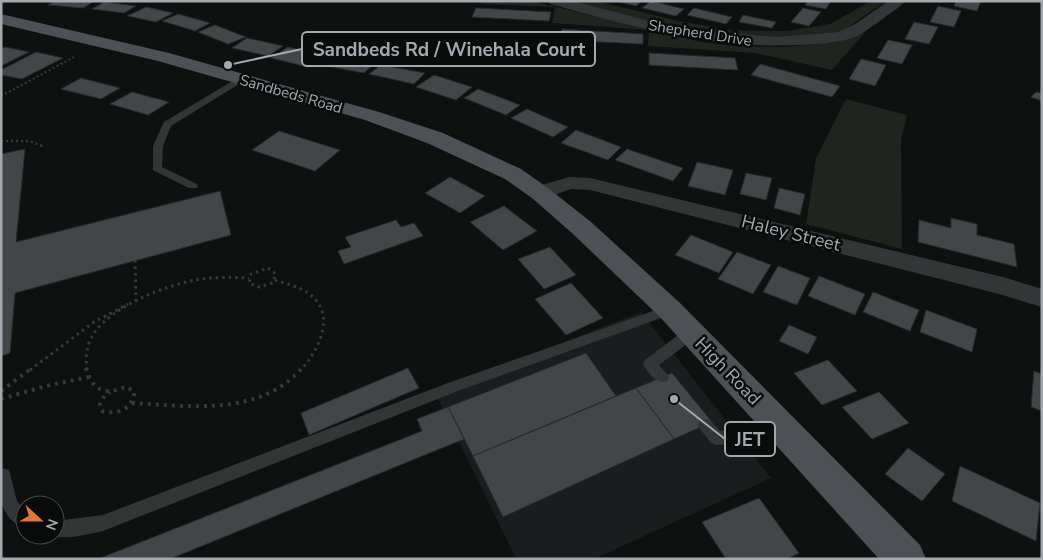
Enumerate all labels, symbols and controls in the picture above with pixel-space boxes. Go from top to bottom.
street label: Shepherd Drive [647,15,753,51]
callout: Sandbeds Rd / Winehala Court [302,32,595,66]
text: Sandbeds Rd / Winehala Court [313,37,586,63]
street label: Sandbeds Road [237,70,345,118]
street label: Haley Street [739,209,844,257]
street label: High Road [690,332,766,410]
callout: JET [725,422,775,456]
text: JET [734,427,765,453]
north arrow [15,495,65,545]
text: N [41,516,62,533]

